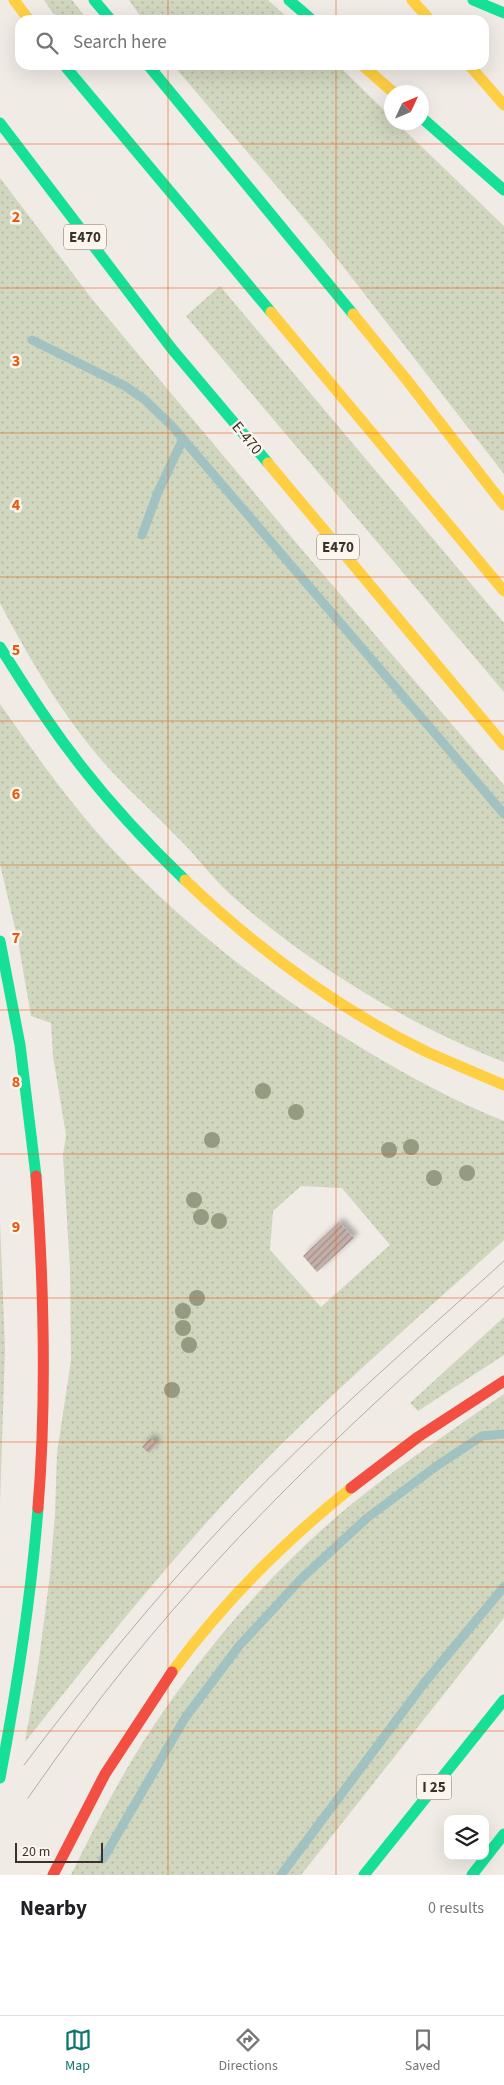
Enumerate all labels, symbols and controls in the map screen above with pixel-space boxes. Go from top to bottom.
search box [15,15,489,70]
icon: search [33,29,61,57]
text: Search here [73,29,167,56]
north arrow [384,85,429,130]
text: 2 [12,206,20,228]
road number: E470 [64,224,106,250]
text: 3 [12,350,20,372]
street label: E-470 [227,417,267,459]
text: 4 [12,494,21,516]
road number: E470 [317,534,359,560]
text: 5 [12,639,20,661]
text: 6 [12,783,20,805]
text: 7 [12,927,20,949]
text: 8 [12,1071,20,1093]
text: 9 [12,1216,20,1238]
road number: I 25 [416,1774,452,1800]
map controls [444,1815,489,1860]
button: layers [444,1815,489,1860]
scale bar [15,1840,102,1863]
text: 20 m [22,1842,50,1862]
text: Nearby [20,1893,87,1923]
text: 0 results [428,1897,484,1919]
tab: Map [64,2026,92,2076]
tab: Directions [219,2026,278,2076]
tab: Saved [405,2026,440,2076]

